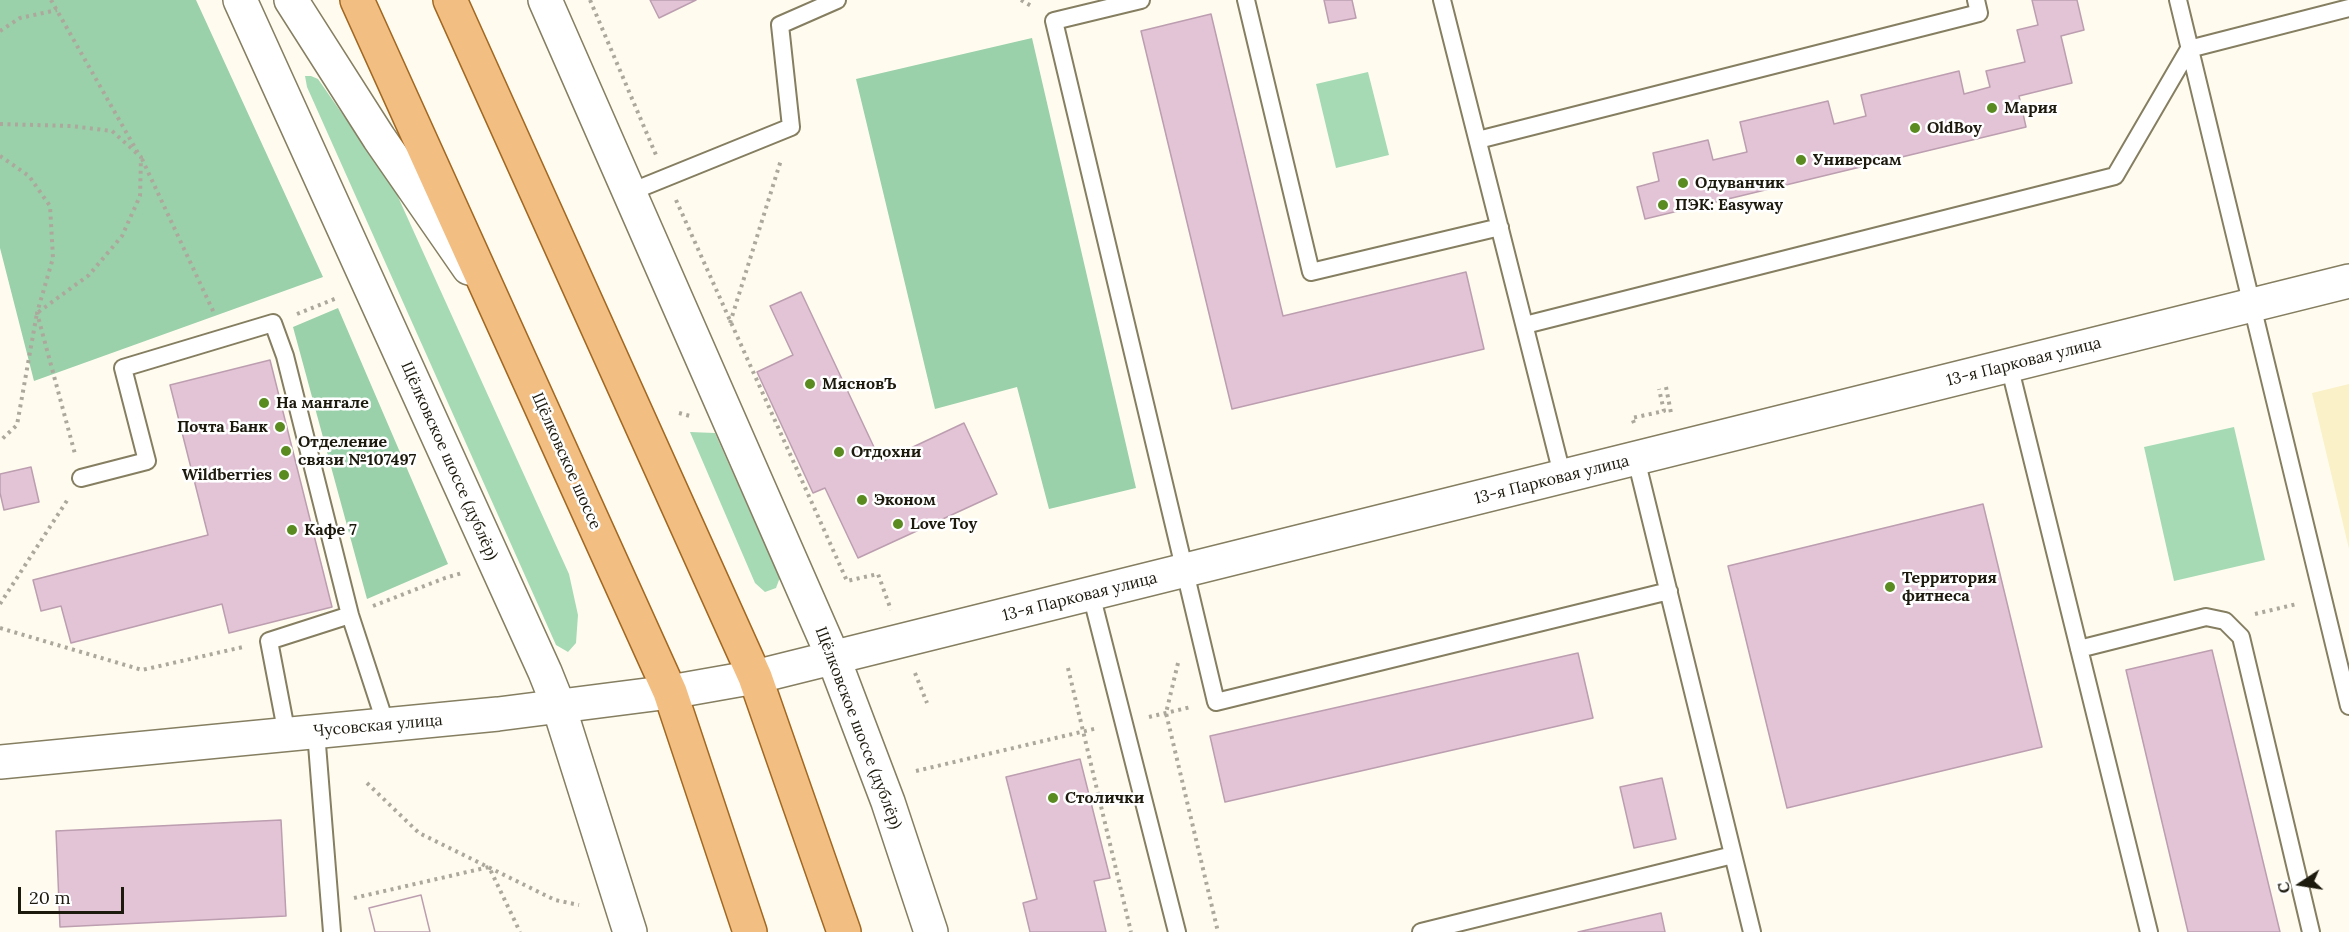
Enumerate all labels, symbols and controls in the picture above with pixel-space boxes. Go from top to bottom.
place label: Мария [2004,98,2058,118]
marker: Мария [1985,101,1999,115]
place label: OldBoy [1927,118,1982,138]
marker: OldBoy [1908,121,1922,135]
place label: Универсам [1813,150,1902,170]
marker: Универсам [1794,153,1808,167]
place label: Одуванчик [1695,173,1785,193]
marker: Одуванчик [1676,176,1690,190]
place label: ПЭК: Easyway [1675,195,1783,215]
marker: ПЭК: Easyway [1656,198,1670,212]
street label: 13-я Парковая улица [1945,333,2103,391]
street label: Щёлковское шоссе (дублёр) [396,359,502,563]
place label: МясновЪ [822,374,896,394]
marker: МясновЪ [803,377,817,391]
street label: Щёлковское шоссе [527,390,605,532]
place label: На мангале [276,393,369,413]
marker: На мангале [257,396,271,410]
place label: Почта Банк [177,417,268,437]
marker: Почта Банк [273,420,287,434]
place label: Отделение связи №107497 [298,432,416,470]
place label: Отдохни [851,442,921,462]
marker: Отделение связи №107497 [279,444,293,458]
marker: Отдохни [832,445,846,459]
street label: 13-я Парковая улица [1473,451,1631,509]
place label: Wildberries [182,465,272,485]
marker: Wildberries [277,468,291,482]
place label: Эконом [874,490,936,510]
marker: Эконом [855,493,869,507]
place label: Love Toy [910,514,977,534]
marker: Love Toy [891,517,905,531]
place label: Кафе 7 [304,520,357,540]
marker: Кафе 7 [285,523,299,537]
street label: 13-я Парковая улица [1001,568,1159,626]
place label: Территория фитнеса [1902,568,1997,606]
marker: Территория фитнеса [1883,580,1897,594]
street label: Щёлковское шоссе (дублёр) [810,624,906,832]
street label: Чусовская улица [313,711,443,741]
place label: Столички [1065,788,1144,808]
marker: Столички [1046,791,1060,805]
north arrow [2271,854,2331,914]
scale bar [21,875,128,913]
text: С [2272,880,2294,895]
text: 20 m [29,886,71,909]

